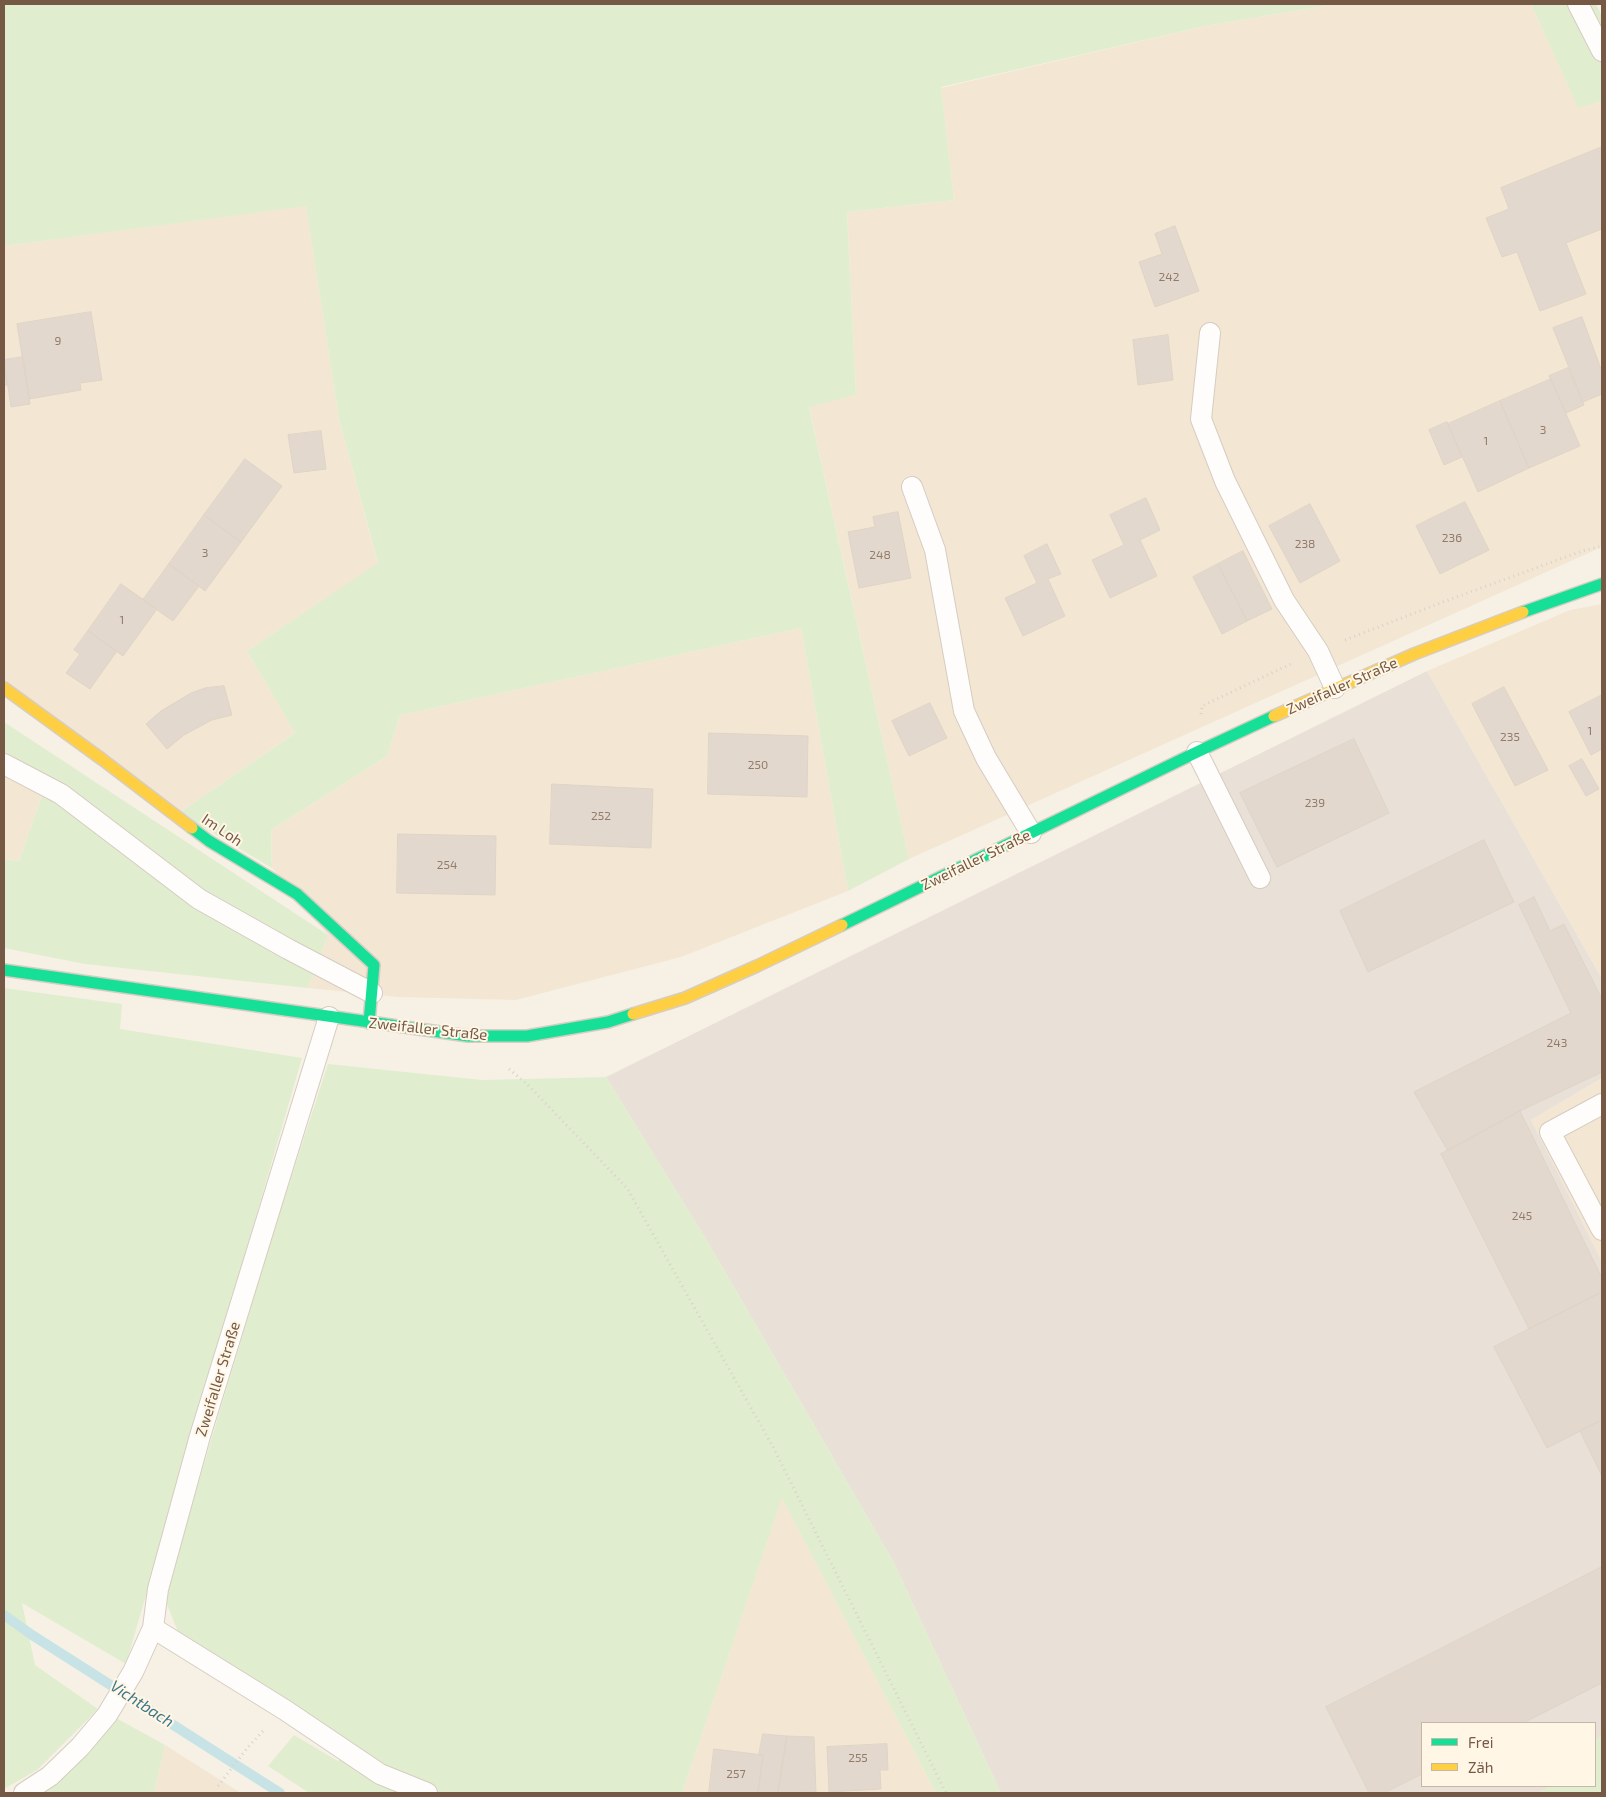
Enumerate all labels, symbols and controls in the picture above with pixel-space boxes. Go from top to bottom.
house number: 242 [1159,270,1179,284]
house number: 9 [55,334,61,348]
house number: 3 [1540,423,1546,437]
house number: 1 [1484,434,1488,448]
house number: 236 [1442,531,1462,545]
house number: 238 [1295,537,1315,551]
house number: 3 [202,546,208,560]
house number: 248 [869,548,891,562]
house number: 1 [120,613,124,627]
street label: Zweifaller Straße [1284,654,1400,718]
house number: 1 [1588,724,1592,738]
house number: 235 [1500,730,1520,744]
house number: 250 [748,758,768,772]
house number: 239 [1305,796,1325,810]
house number: 252 [591,809,611,823]
street label: Im Loh [198,810,246,850]
street label: Zweifaller Straße [918,826,1034,894]
house number: 254 [437,858,457,872]
street label: Zweifaller Straße [368,1014,488,1044]
house number: 243 [1547,1036,1567,1050]
house number: 245 [1512,1209,1532,1223]
street label: Zweifaller Straße [192,1319,244,1439]
water label: Vichtbach [107,1676,177,1732]
legend [1421,1722,1596,1787]
text: Frei [1468,1733,1493,1751]
house number: 255 [848,1751,868,1765]
text: Zäh [1468,1758,1493,1776]
house number: 257 [726,1767,746,1781]

